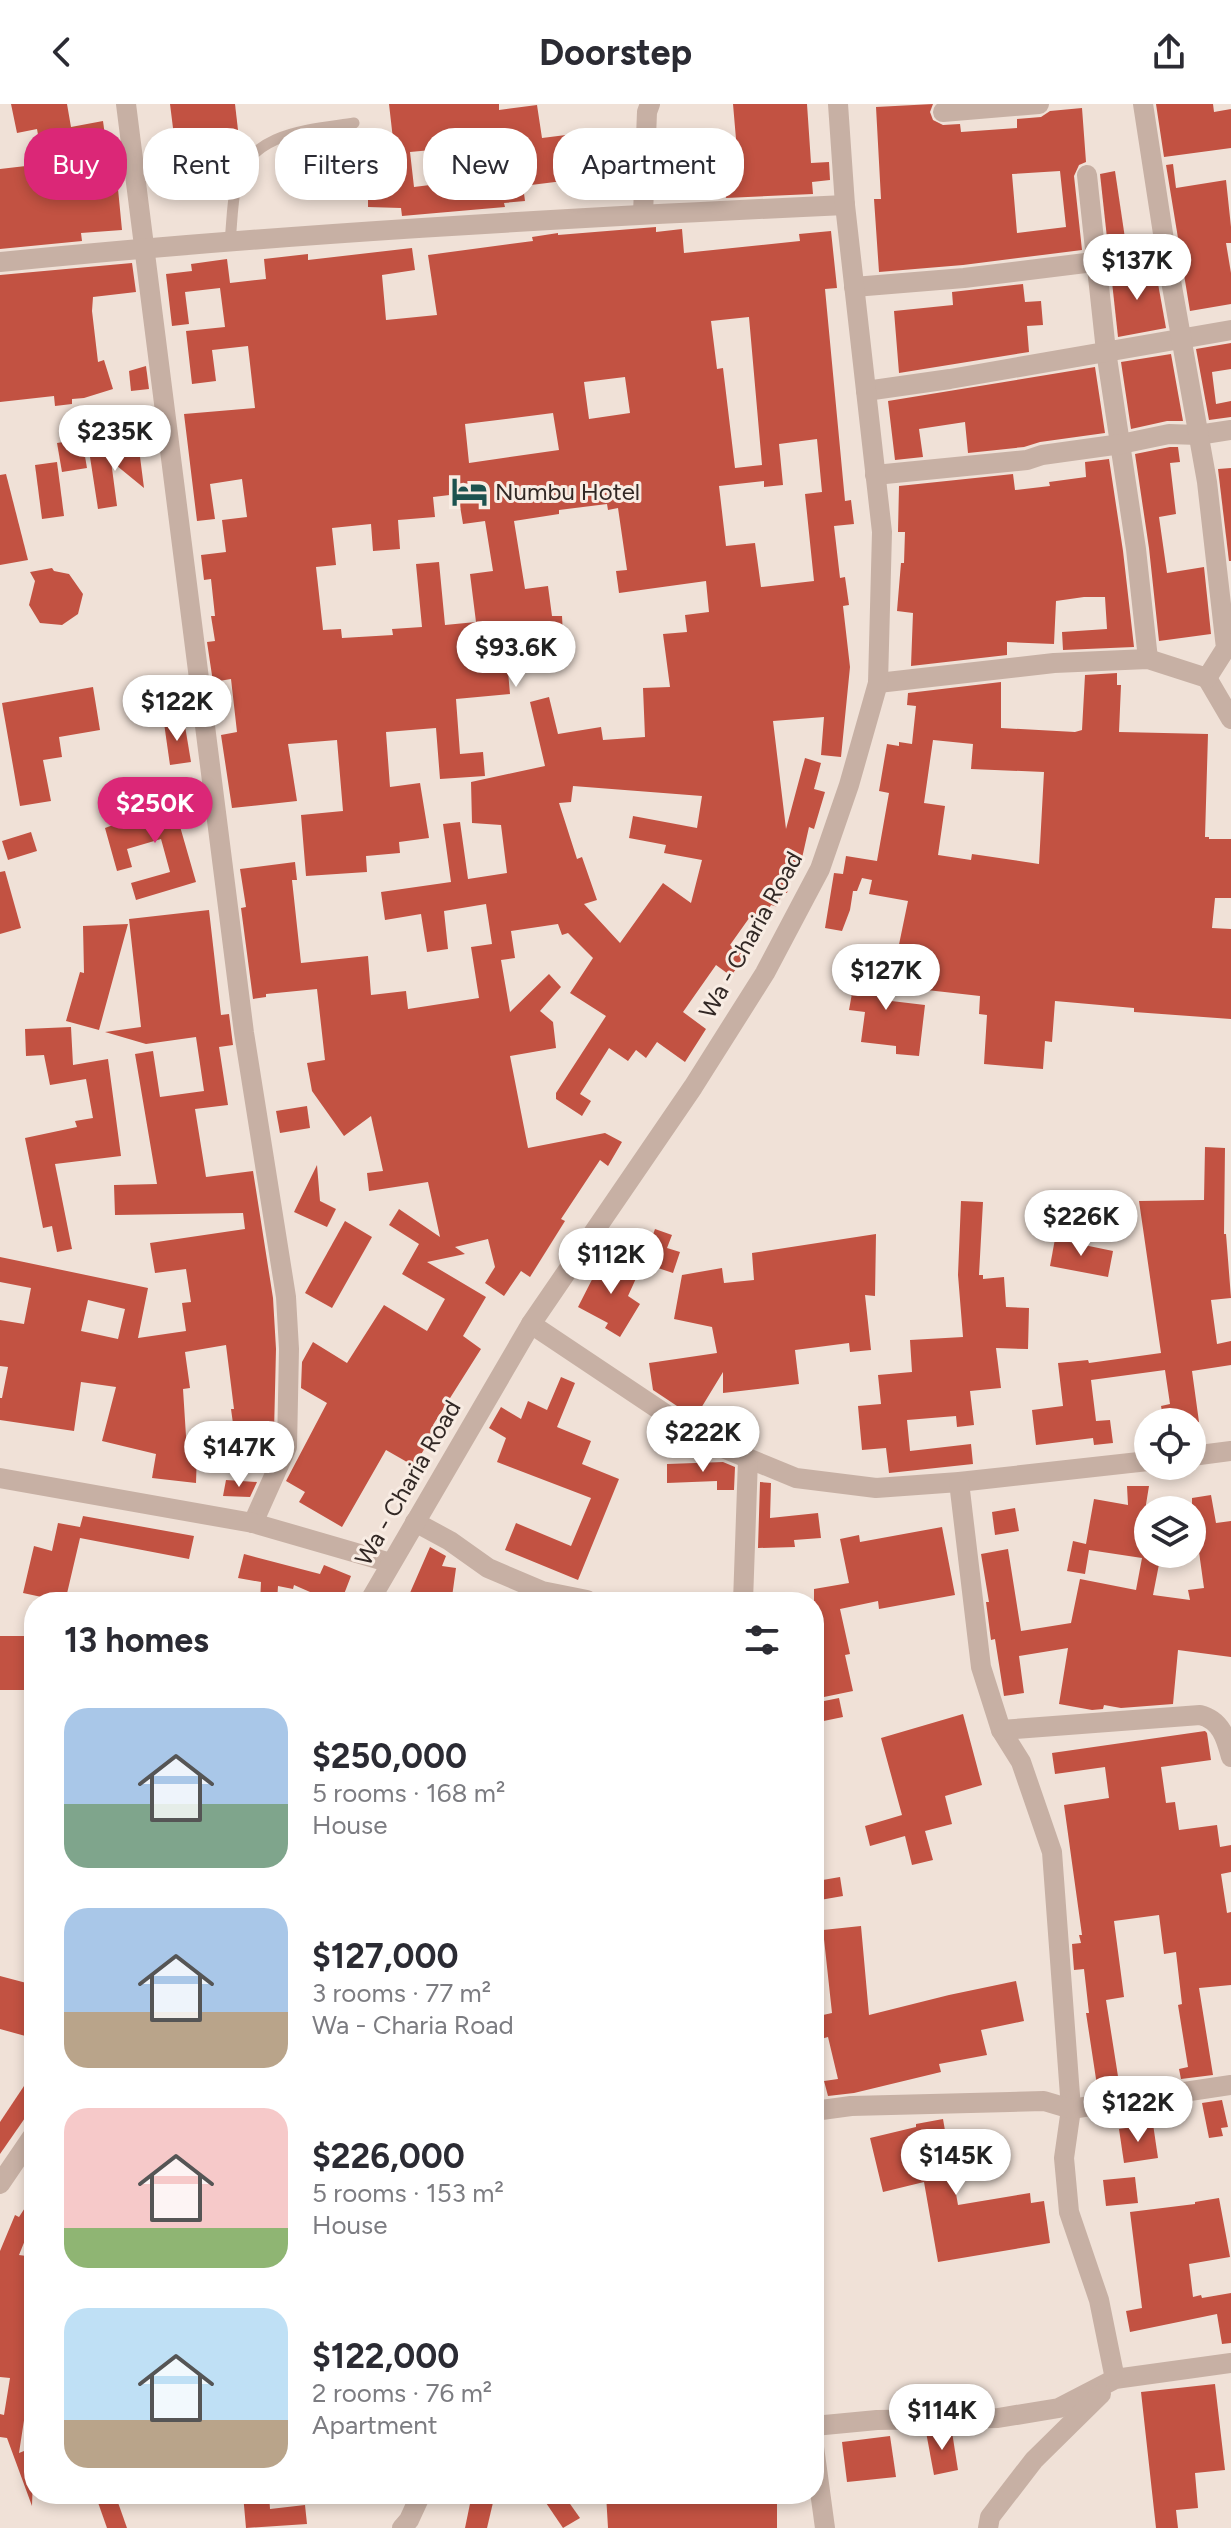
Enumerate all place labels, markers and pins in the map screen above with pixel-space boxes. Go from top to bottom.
pin: $137K [1081,234,1193,302]
pin: $235K [59,405,171,473]
hotel icon: Numbu Hotel [450,473,488,511]
place label: Numbu Hotel [495,477,640,506]
pin: $93.6K [451,621,581,689]
pin: $122K [121,675,233,743]
pin: $250K [99,777,211,845]
pin: $127K [830,944,942,1012]
pin: $226K [1025,1190,1137,1258]
pin: $112K [555,1228,667,1296]
pin: $222K [647,1406,759,1474]
pin: $147K [183,1421,295,1489]
pin: $122K [1082,2076,1194,2144]
pin: $145K [900,2129,1012,2197]
pin: $114K [886,2384,998,2452]

